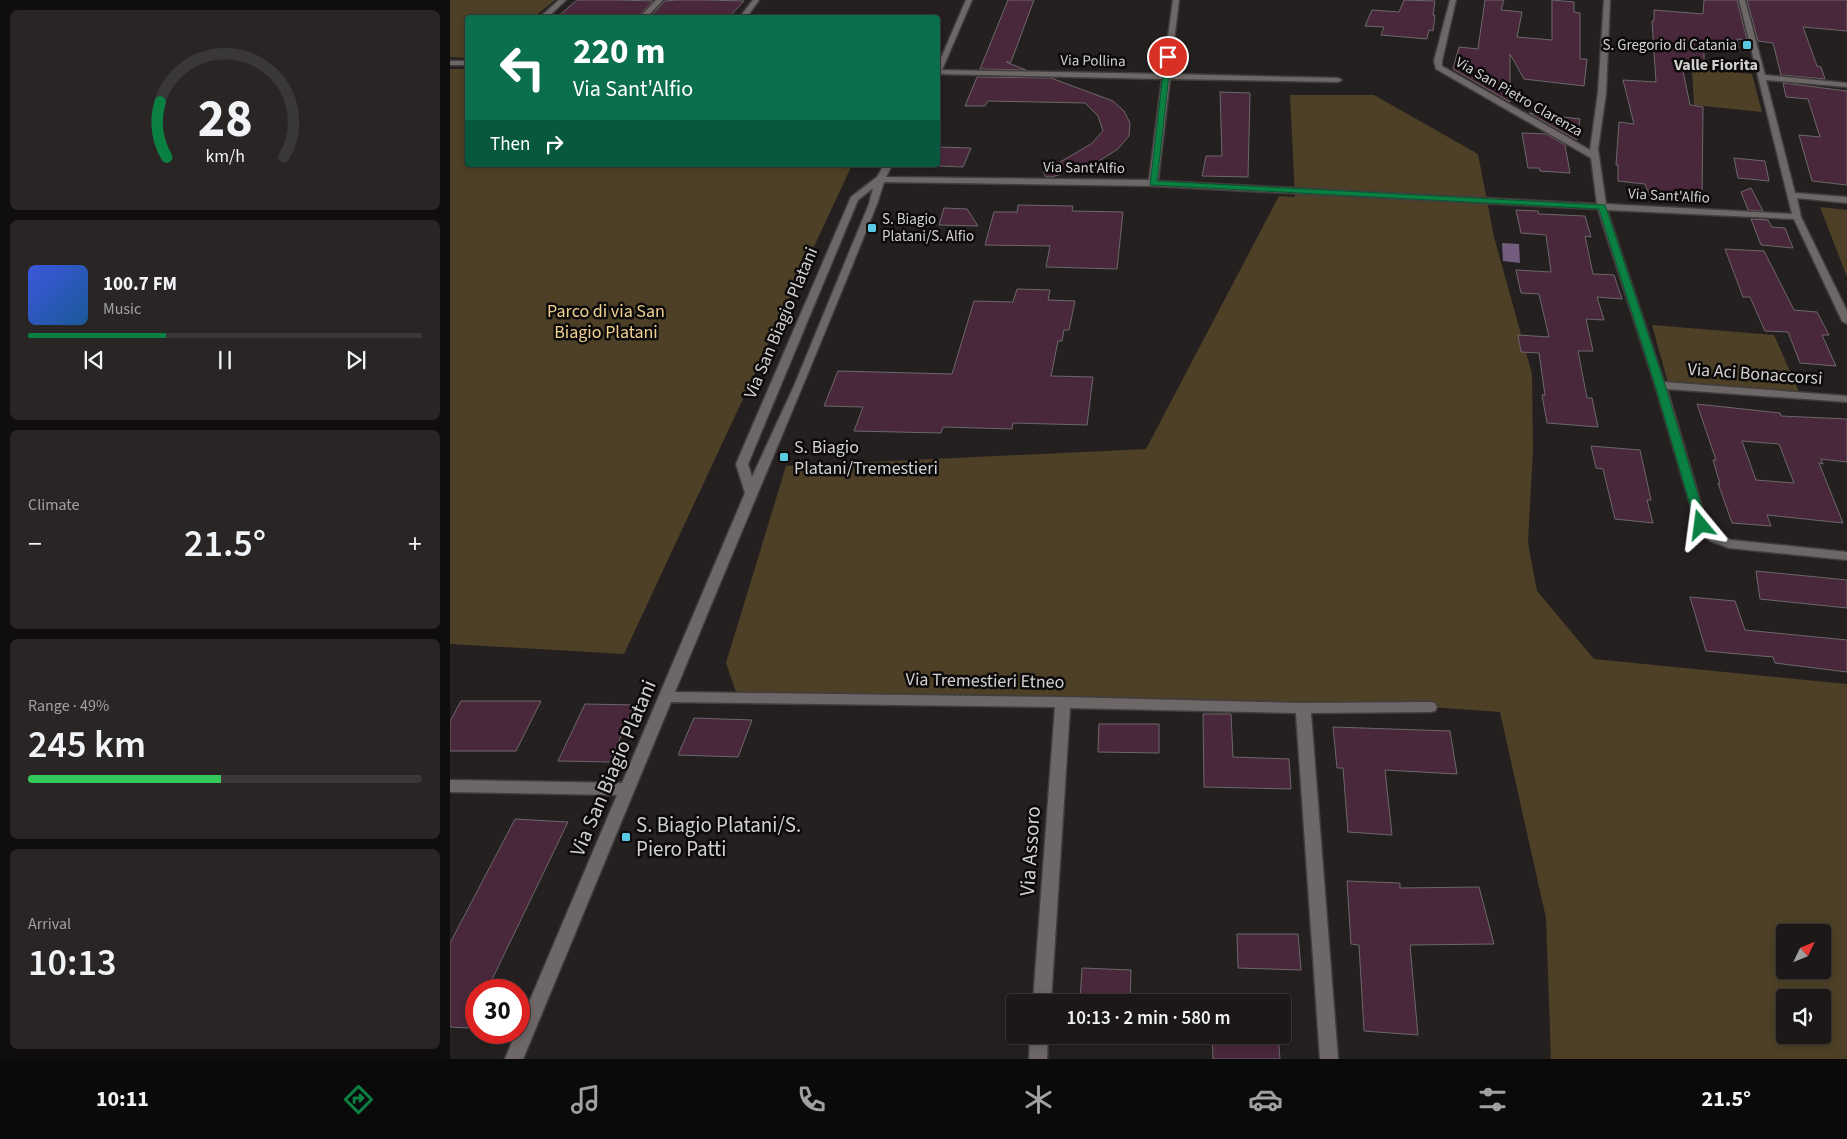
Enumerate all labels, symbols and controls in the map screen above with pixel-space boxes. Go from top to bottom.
text: 220 m [573,27,665,77]
icon: left [490,35,555,100]
place label: S. Gregorio di Catania [1602,35,1737,56]
pin [1147,36,1189,78]
marker: S. Gregorio di Catania [1741,39,1753,51]
icon: arrive [1154,43,1182,71]
street label: Via Pollina [1060,50,1126,72]
street label: Via San Pietro Clarenza [1452,52,1586,142]
district label: Valle Fiorita [1673,54,1758,76]
text: Via Sant'Alfio [573,73,693,105]
text: 28 [198,83,252,157]
icon: right [540,130,568,158]
text: Then [490,131,530,158]
text: km/h [205,144,245,169]
street label: Via Sant'Alfio [1043,157,1125,179]
street label: Via Sant'Alfio [1628,183,1710,209]
place label: S. Biagio Platani/S. Alfio [882,209,974,247]
marker: S. Biagio Platani/S. Alfio [866,222,878,234]
street label: Via San Biagio Platani [738,244,824,402]
text: 100.7 FM [103,271,177,298]
text: Music [103,298,141,320]
park label: Parco di via San Biagio Platani [547,299,665,345]
icon: previous [80,346,108,374]
icon: pause [211,346,239,374]
icon: next [342,346,370,374]
street label: Via Aci Bonaccorsi [1687,357,1823,391]
place label: S. Biagio Platani/Tremestieri [794,435,938,481]
marker: S. Biagio Platani/Tremestieri [778,451,790,463]
text: Climate [28,494,79,516]
position arrow [1674,498,1726,550]
text: 21.5° [184,517,266,571]
text: − [28,524,42,564]
text: + [408,524,422,564]
street label: Via Tremestieri Etneo [905,667,1065,695]
street label: Via San Biagio Platani [562,675,664,861]
text: Range · 49% [28,695,109,717]
text: 245 km [28,718,146,772]
street label: Via Assoro [1012,805,1048,897]
place label: S. Biagio Platani/S. Piero Patti [636,810,801,864]
marker: S. Biagio Platani/S. Piero Patti [620,831,632,843]
text: Arrival [28,913,71,935]
north arrow [1776,924,1831,979]
map controls [1776,924,1831,1044]
text: 10:13 [28,936,116,990]
speed limit sign: 30 [465,979,530,1044]
button: sound [1776,989,1831,1044]
text: 10:13 · 2 min · 580 m [1066,1005,1231,1032]
icon: directions [341,1082,376,1117]
icon: music [568,1082,603,1117]
icon: phone [794,1082,829,1117]
icon: climate [1021,1082,1056,1117]
icon: car [1248,1082,1283,1117]
icon: filters [1475,1082,1510,1117]
text: 10:11 [96,1083,149,1115]
text: 21.5° [1702,1083,1751,1115]

